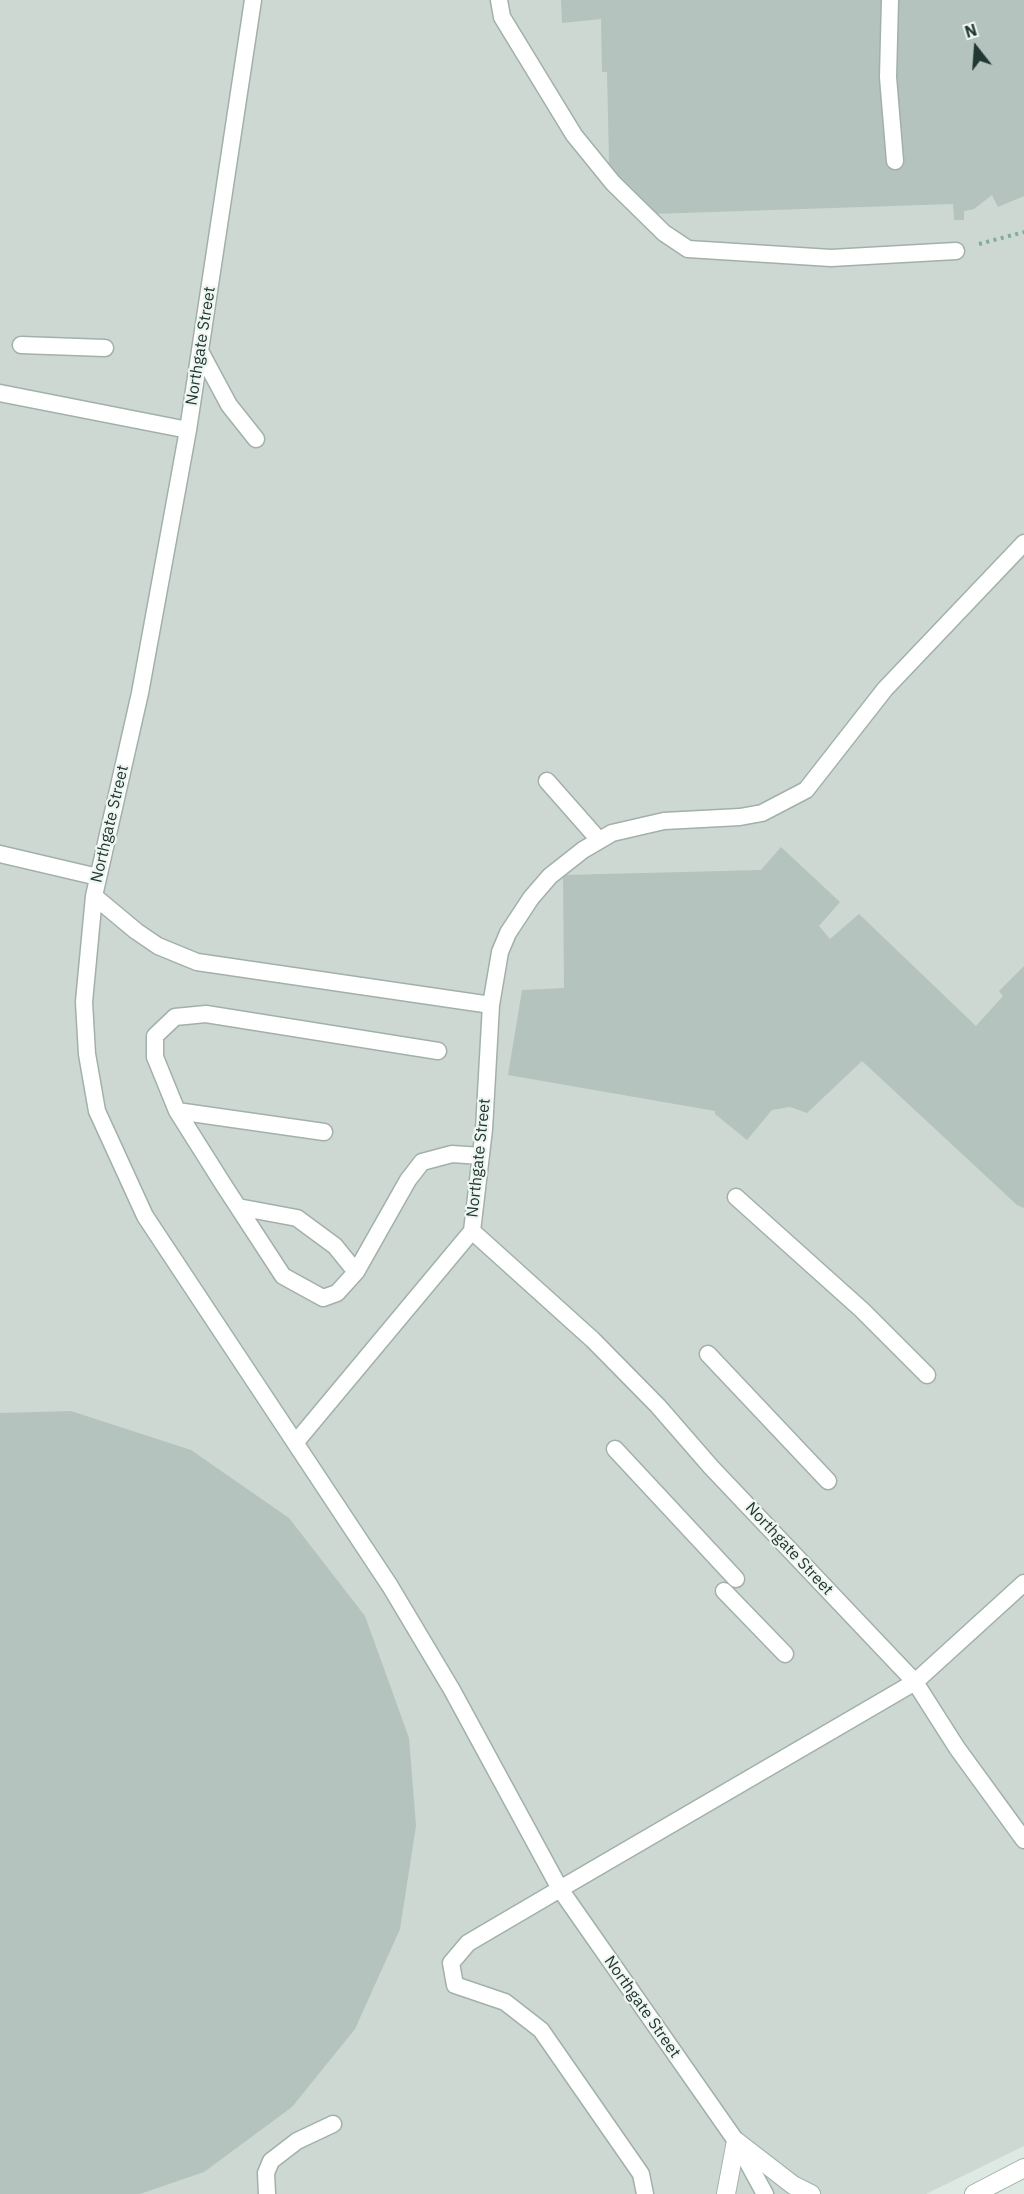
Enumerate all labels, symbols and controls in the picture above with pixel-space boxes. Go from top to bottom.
north arrow [946,18,1006,78]
text: N [962,20,979,42]
street label: Northgate Street [182,285,220,407]
street label: Northgate Street [87,763,133,885]
street label: Northgate Street [463,1097,495,1219]
street label: Northgate Street [741,1499,837,1599]
street label: Northgate Street [600,1952,684,2062]

